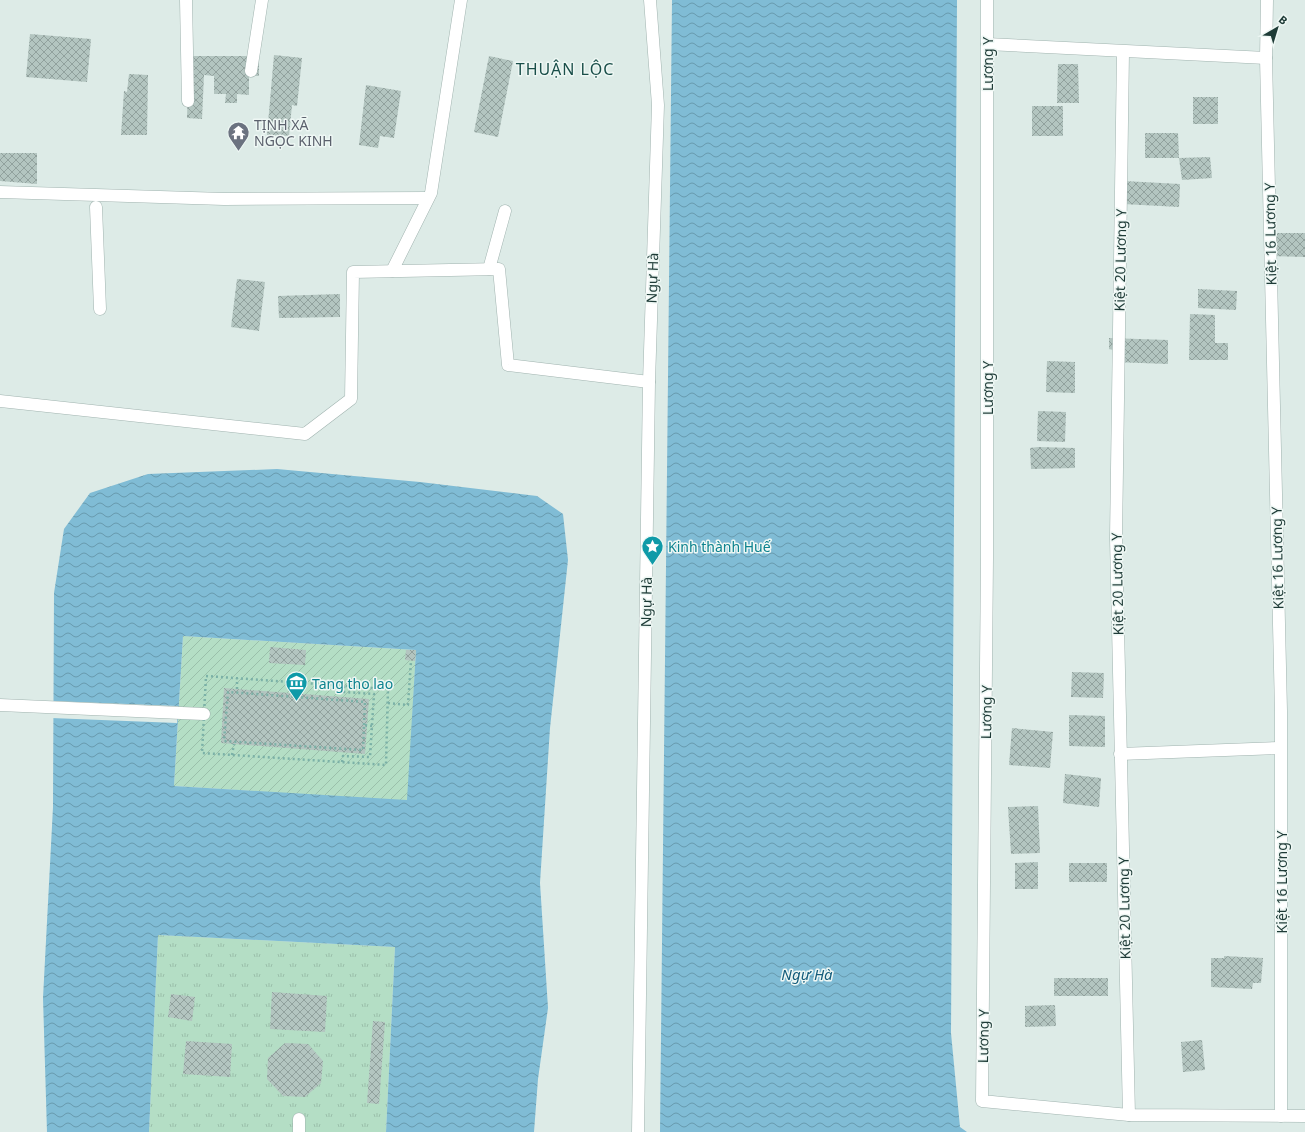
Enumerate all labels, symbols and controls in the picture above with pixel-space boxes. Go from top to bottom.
north arrow [1257,8,1297,48]
text: B [1276,12,1291,28]
street label: Lương Y [978,37,997,91]
district label: THUẬN LỘC [516,58,614,80]
place label: TỊNH XÃ NGỌC KINH [254,115,333,150]
temple icon: TỊNH XÃ NGỌC KINH [226,119,252,152]
street label: Kiệt 16 Lương Y [1260,182,1280,286]
street label: Kiệt 20 Lương Y [1110,208,1130,312]
street label: Ngự Hà [642,252,662,304]
street label: Lương Y [978,361,997,415]
street label: Kiệt 16 Lương Y [1267,506,1287,610]
street label: Kiệt 20 Lương Y [1107,532,1127,636]
place icon: Kinh thành Huế [639,533,665,566]
place label: Kinh thành Huế [668,537,771,556]
street label: Ngự Hà [636,577,656,627]
museum icon: Tang tho lao [283,670,309,703]
place label: Tang tho lao [312,674,393,693]
street label: Lương Y [976,685,996,739]
street label: Kiệt 16 Lương Y [1272,831,1291,933]
street label: Kiệt 20 Lương Y [1114,856,1134,960]
water label: Ngự Hà [781,964,833,984]
street label: Lương Y [973,1009,993,1063]

